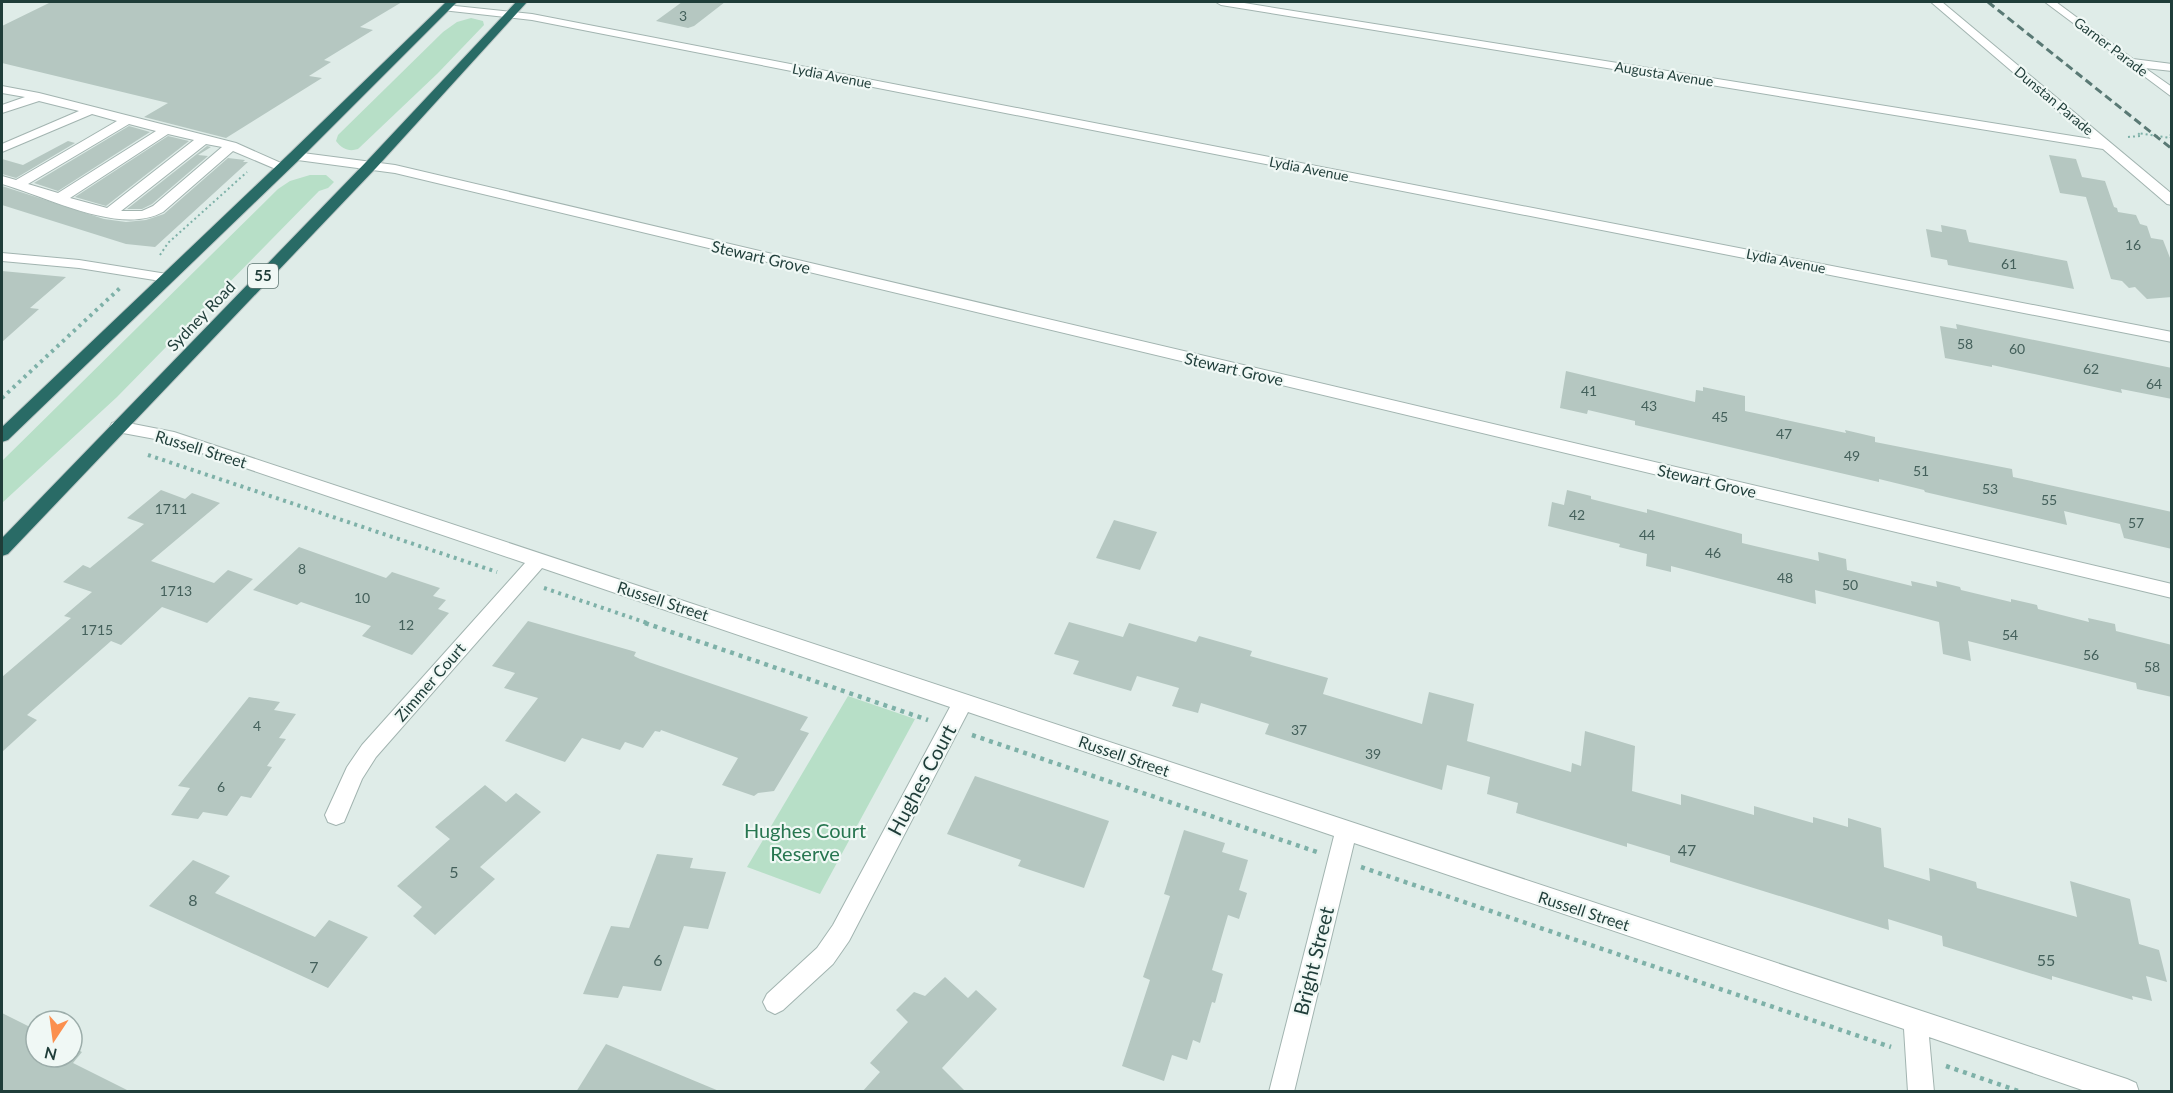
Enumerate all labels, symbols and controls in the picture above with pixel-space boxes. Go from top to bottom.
house number: 3 [679,7,687,24]
street label: Garner Parade [2071,13,2152,80]
street label: Augusta Avenue [1614,57,1715,90]
street label: Lydia Avenue [791,59,873,92]
street label: Dunstan Parade [2011,63,2097,139]
street label: Lydia Avenue [1268,152,1350,185]
street label: Stewart Grove [710,236,812,277]
house number: 16 [2125,236,2141,253]
street label: Lydia Avenue [1745,244,1827,277]
house number: 61 [2001,255,2017,272]
road number: 55 [248,264,278,288]
street label: Sydney Road [163,277,239,355]
house number: 58 [1957,335,1973,352]
house number: 60 [2009,340,2025,357]
street label: Stewart Grove [1183,348,1285,389]
house number: 62 [2083,360,2099,377]
house number: 64 [2146,375,2162,392]
house number: 41 [1581,382,1597,399]
house number: 43 [1641,397,1657,414]
house number: 45 [1712,408,1728,425]
house number: 47 [1776,425,1792,442]
street label: Russell Street [153,426,249,472]
house number: 49 [1844,447,1860,464]
street label: Stewart Grove [1656,460,1758,501]
house number: 51 [1913,462,1929,479]
house number: 53 [1982,480,1998,497]
house number: 55 [2041,491,2057,508]
house number: 1711 [155,500,187,517]
house number: 42 [1569,506,1585,523]
house number: 57 [2128,514,2144,531]
house number: 44 [1639,526,1655,543]
house number: 46 [1705,544,1721,561]
house number: 8 [298,560,306,577]
house number: 48 [1777,569,1793,586]
house number: 50 [1842,576,1858,593]
street label: Russell Street [615,577,711,624]
house number: 1713 [160,582,192,599]
house number: 10 [354,589,370,606]
house number: 12 [398,616,414,633]
house number: 1715 [81,621,113,638]
house number: 54 [2002,626,2018,643]
street label: Zimmer Court [390,638,469,725]
house number: 56 [2083,646,2099,663]
house number: 58 [2144,658,2160,675]
house number: 4 [253,717,261,734]
street label: Hughes Court [882,720,960,839]
house number: 37 [1291,721,1307,738]
street label: Russell Street [1076,731,1172,780]
house number: 39 [1365,745,1381,762]
house number: 6 [217,778,225,795]
park label: Hughes Court Reserve [744,818,866,865]
house number: 47 [1678,840,1696,859]
house number: 5 [449,862,459,881]
street label: Russell Street [1536,887,1632,934]
house number: 8 [188,890,198,909]
street label: Bright Street [1288,904,1338,1018]
house number: 6 [653,950,663,969]
house number: 55 [2037,950,2055,969]
house number: 7 [309,957,319,976]
north arrow [24,1009,84,1069]
text: N [42,1043,59,1065]

